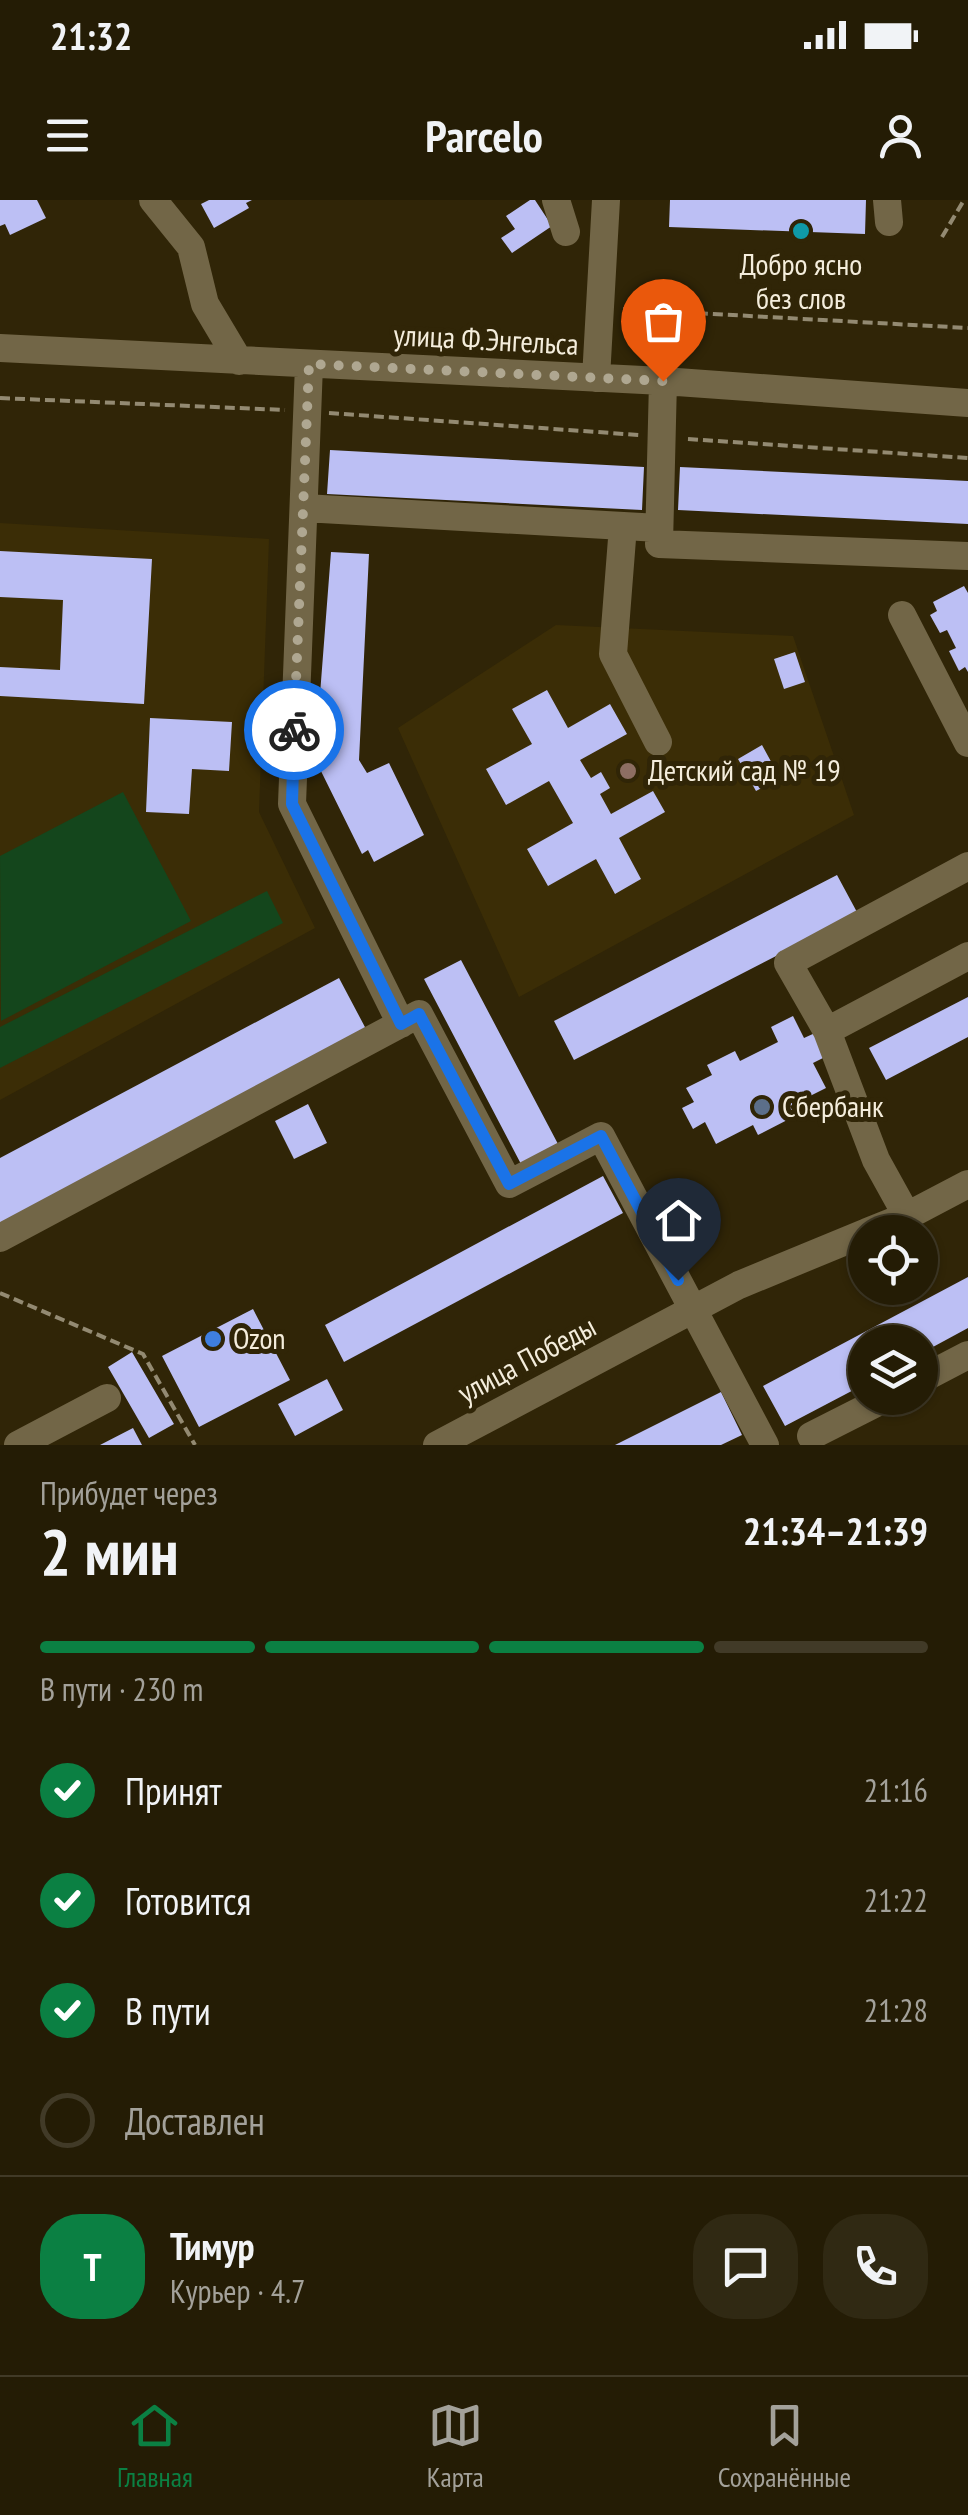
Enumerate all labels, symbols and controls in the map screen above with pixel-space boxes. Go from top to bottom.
text: 21:32 [50,11,132,60]
text: Parcelo [425,106,543,164]
icon: menu [40,108,95,163]
icon: person [873,108,928,163]
marker: Добро ясно без слов [790,220,812,242]
place label: Добро ясно без слов [740,244,862,317]
pin [621,279,706,382]
icon: bag [636,294,691,349]
street label: улица Ф.Энгельса [393,314,579,363]
courier [244,680,344,780]
icon: bike [267,703,322,758]
place label: Детский сад № 19 [648,750,841,789]
marker: Детский сад № 19 [617,760,639,782]
place label: Сбербанк [782,1086,884,1125]
marker: Сбербанк [751,1096,773,1118]
pin [636,1178,721,1281]
icon: home [651,1193,706,1248]
map controls [848,1215,938,1415]
button: locate [848,1215,938,1305]
street label: улица Победы [451,1306,602,1411]
place label: Ozon [233,1318,286,1357]
button: layers [848,1325,938,1415]
marker: Ozon [202,1328,224,1350]
text: Прибудет через [40,1472,218,1514]
text: 21:34–21:39 [743,1506,928,1555]
text: 2 мин [40,1509,179,1593]
text: В пути · 230 m [40,1668,203,1710]
icon: check [40,1763,95,1818]
text: Принят [125,1766,222,1815]
text: 21:16 [864,1769,928,1811]
icon: check [40,1873,95,1928]
text: Готовится [125,1876,251,1925]
text: 21:22 [864,1879,928,1921]
icon: check [40,1983,95,2038]
text: В пути [125,1986,211,2035]
text: 21:28 [864,1989,928,2031]
text: Доставлен [125,2096,265,2145]
button: chat [693,2214,798,2319]
button: phone [823,2214,928,2319]
text: Тимур [170,2221,255,2270]
text: Т [83,2242,102,2291]
text: Курьер · 4.7 [170,2270,305,2312]
tab: Главная [117,2398,193,2495]
tab: Карта [427,2398,484,2495]
tab: Сохранённые [718,2398,851,2495]

